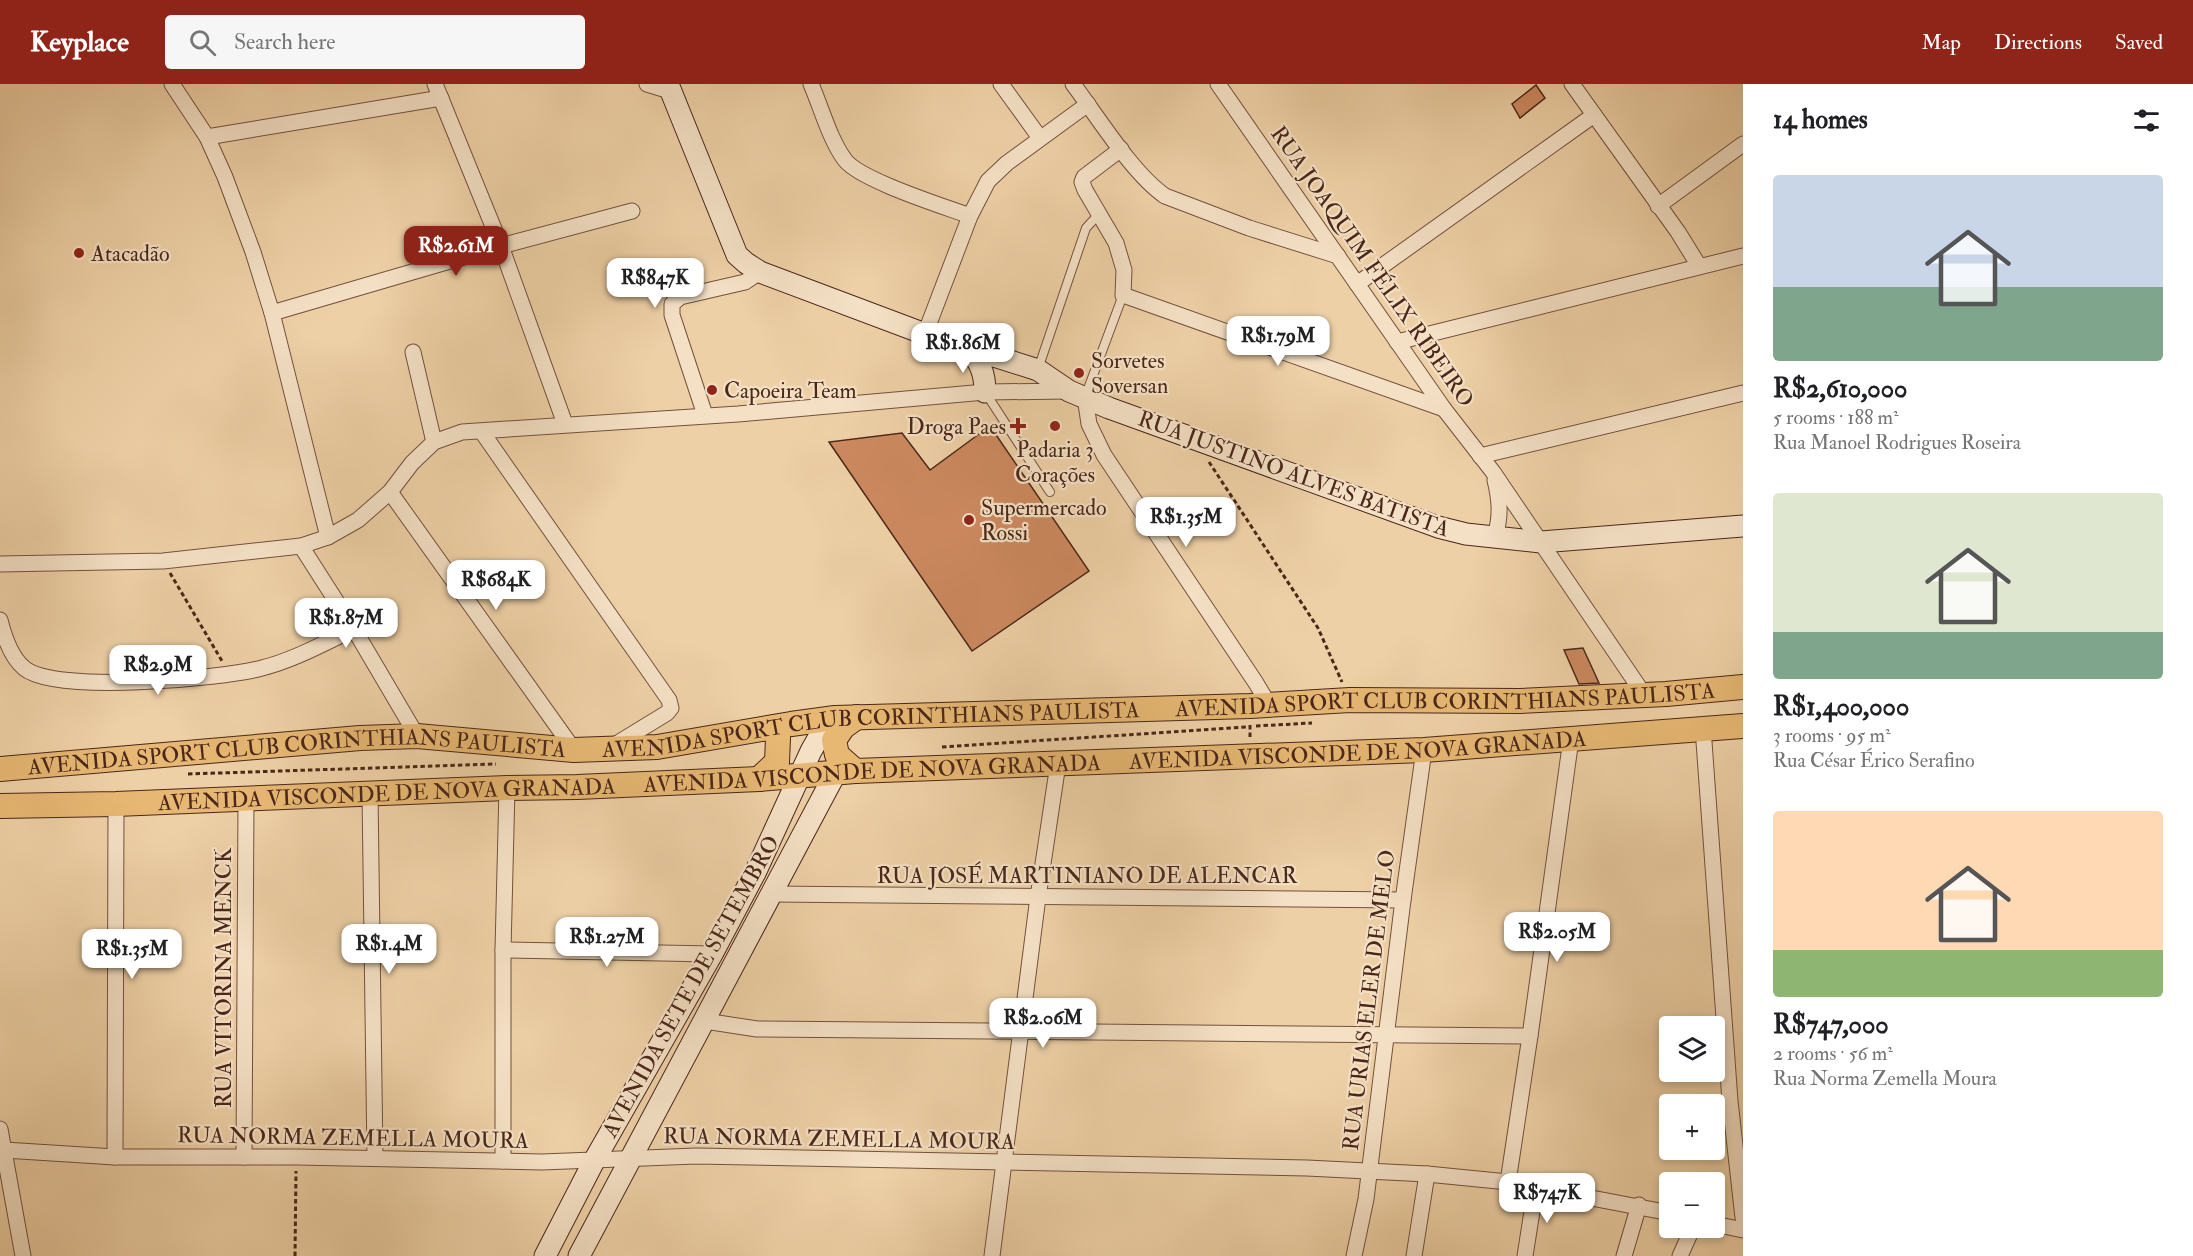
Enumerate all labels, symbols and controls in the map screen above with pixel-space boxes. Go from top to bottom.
search box [165,15,585,69]
text: Keyplace [30,25,129,60]
icon: search [186,26,219,59]
text: Search here [234,28,336,56]
text: Map [1921,29,1961,56]
text: Directions [1994,29,2082,56]
text: Saved [2115,29,2163,56]
text: 14 homes [1773,104,1868,136]
icon: filters [2130,104,2163,137]
street label: RUA JOAQUIM FÉLIX RIBEIRO [1264,120,1481,412]
icon: home [1914,214,2022,322]
pin: R$2.61M [401,226,511,277]
text: R$2.61M [418,233,494,258]
place label: Atacadão [90,240,170,268]
marker: Atacadão [72,246,86,260]
pin: R$847K [606,258,704,309]
text: R$847K [621,265,689,290]
pin: R$1.79M [1223,316,1333,367]
pin: R$1.86M [908,323,1018,374]
text: R$1.79M [1241,323,1315,348]
text: R$1.86M [925,330,1001,355]
place label: Sorvetes Soversan [1091,347,1168,400]
marker: Sorvetes Soversan [1072,366,1086,380]
text: R$2,610,000 [1773,373,1907,405]
place label: Capoeira Team [724,377,857,406]
marker: Capoeira Team [705,383,719,397]
street label: RUA JUSTINO ALVES BATISTA [1134,404,1453,543]
text: 5 rooms · 188 m² [1773,405,1899,430]
place label: Droga Paes [907,413,1006,441]
marker: Droga Paes [1011,419,1025,433]
marker: Padaria 3 Corações [1048,419,1062,433]
text: Rua Manoel Rodrigues Roseira [1773,430,2021,455]
place label: Padaria 3 Corações [1015,436,1095,489]
place label: Supermercado Rossi [981,494,1107,547]
pin: R$1.35M [1131,497,1241,548]
text: R$1.35M [1150,504,1222,529]
marker: Supermercado Rossi [962,513,976,527]
icon: home [1914,532,2022,640]
pin: R$684K [447,560,545,611]
text: R$684K [461,567,531,592]
pin: R$1.87M [291,598,401,649]
text: R$1.87M [309,605,383,630]
pin: R$2.9M [109,645,207,696]
text: R$2.9M [123,652,193,677]
street label: AVENIDA SPORT CLUB CORINTHIANS PAULISTA [1174,677,1716,723]
text: R$1,400,000 [1773,691,1909,723]
street label: AVENIDA SPORT CLUB CORINTHIANS PAULISTA [600,696,1140,764]
street label: AVENIDA SPORT CLUB CORINTHIANS PAULISTA [26,723,567,782]
text: 3 rooms · 95 m² [1773,723,1891,748]
street label: AVENIDA VISCONDE DE NOVA GRANADA [1127,725,1587,776]
text: Rua César Érico Serafino [1773,748,1975,773]
street label: AVENIDA VISCONDE DE NOVA GRANADA [642,749,1102,799]
street label: AVENIDA VISCONDE DE NOVA GRANADA [156,772,616,817]
street label: AVENIDA SETE DE SETEMBRO [596,831,786,1143]
street label: RUA VITORINA MENCK [210,847,238,1108]
street label: RUA URIAS ELER DE MELO [1337,848,1401,1152]
icon: home [1914,850,2022,958]
street label: RUA JOSÉ MARTINIANO DE ALENCAR [877,861,1298,890]
pin: R$2.05M [1502,912,1612,963]
pin: R$1.27M [552,917,662,968]
text: R$2.05M [1518,919,1596,944]
pin: R$1.4M [340,924,438,975]
text: R$1.27M [569,924,645,949]
pin: R$1.35M [77,929,187,980]
text: R$1.4M [355,931,423,956]
text: R$1.35M [96,936,168,961]
pin: R$2.06M [988,998,1098,1049]
text: R$2.06M [1003,1005,1083,1030]
text: R$747,000 [1773,1009,1889,1041]
map controls [1659,1016,1725,1238]
button: layers [1659,1016,1725,1082]
text: 2 rooms · 56 m² [1773,1041,1893,1066]
text: Rua Norma Zemella Moura [1773,1066,1997,1091]
button: + [1659,1094,1725,1160]
street label: RUA NORMA ZEMELLA MOURA [177,1121,529,1155]
street label: RUA NORMA ZEMELLA MOURA [663,1122,1015,1156]
button: − [1659,1172,1725,1238]
pin: R$747K [1498,1173,1596,1224]
text: R$747K [1513,1180,1581,1205]

